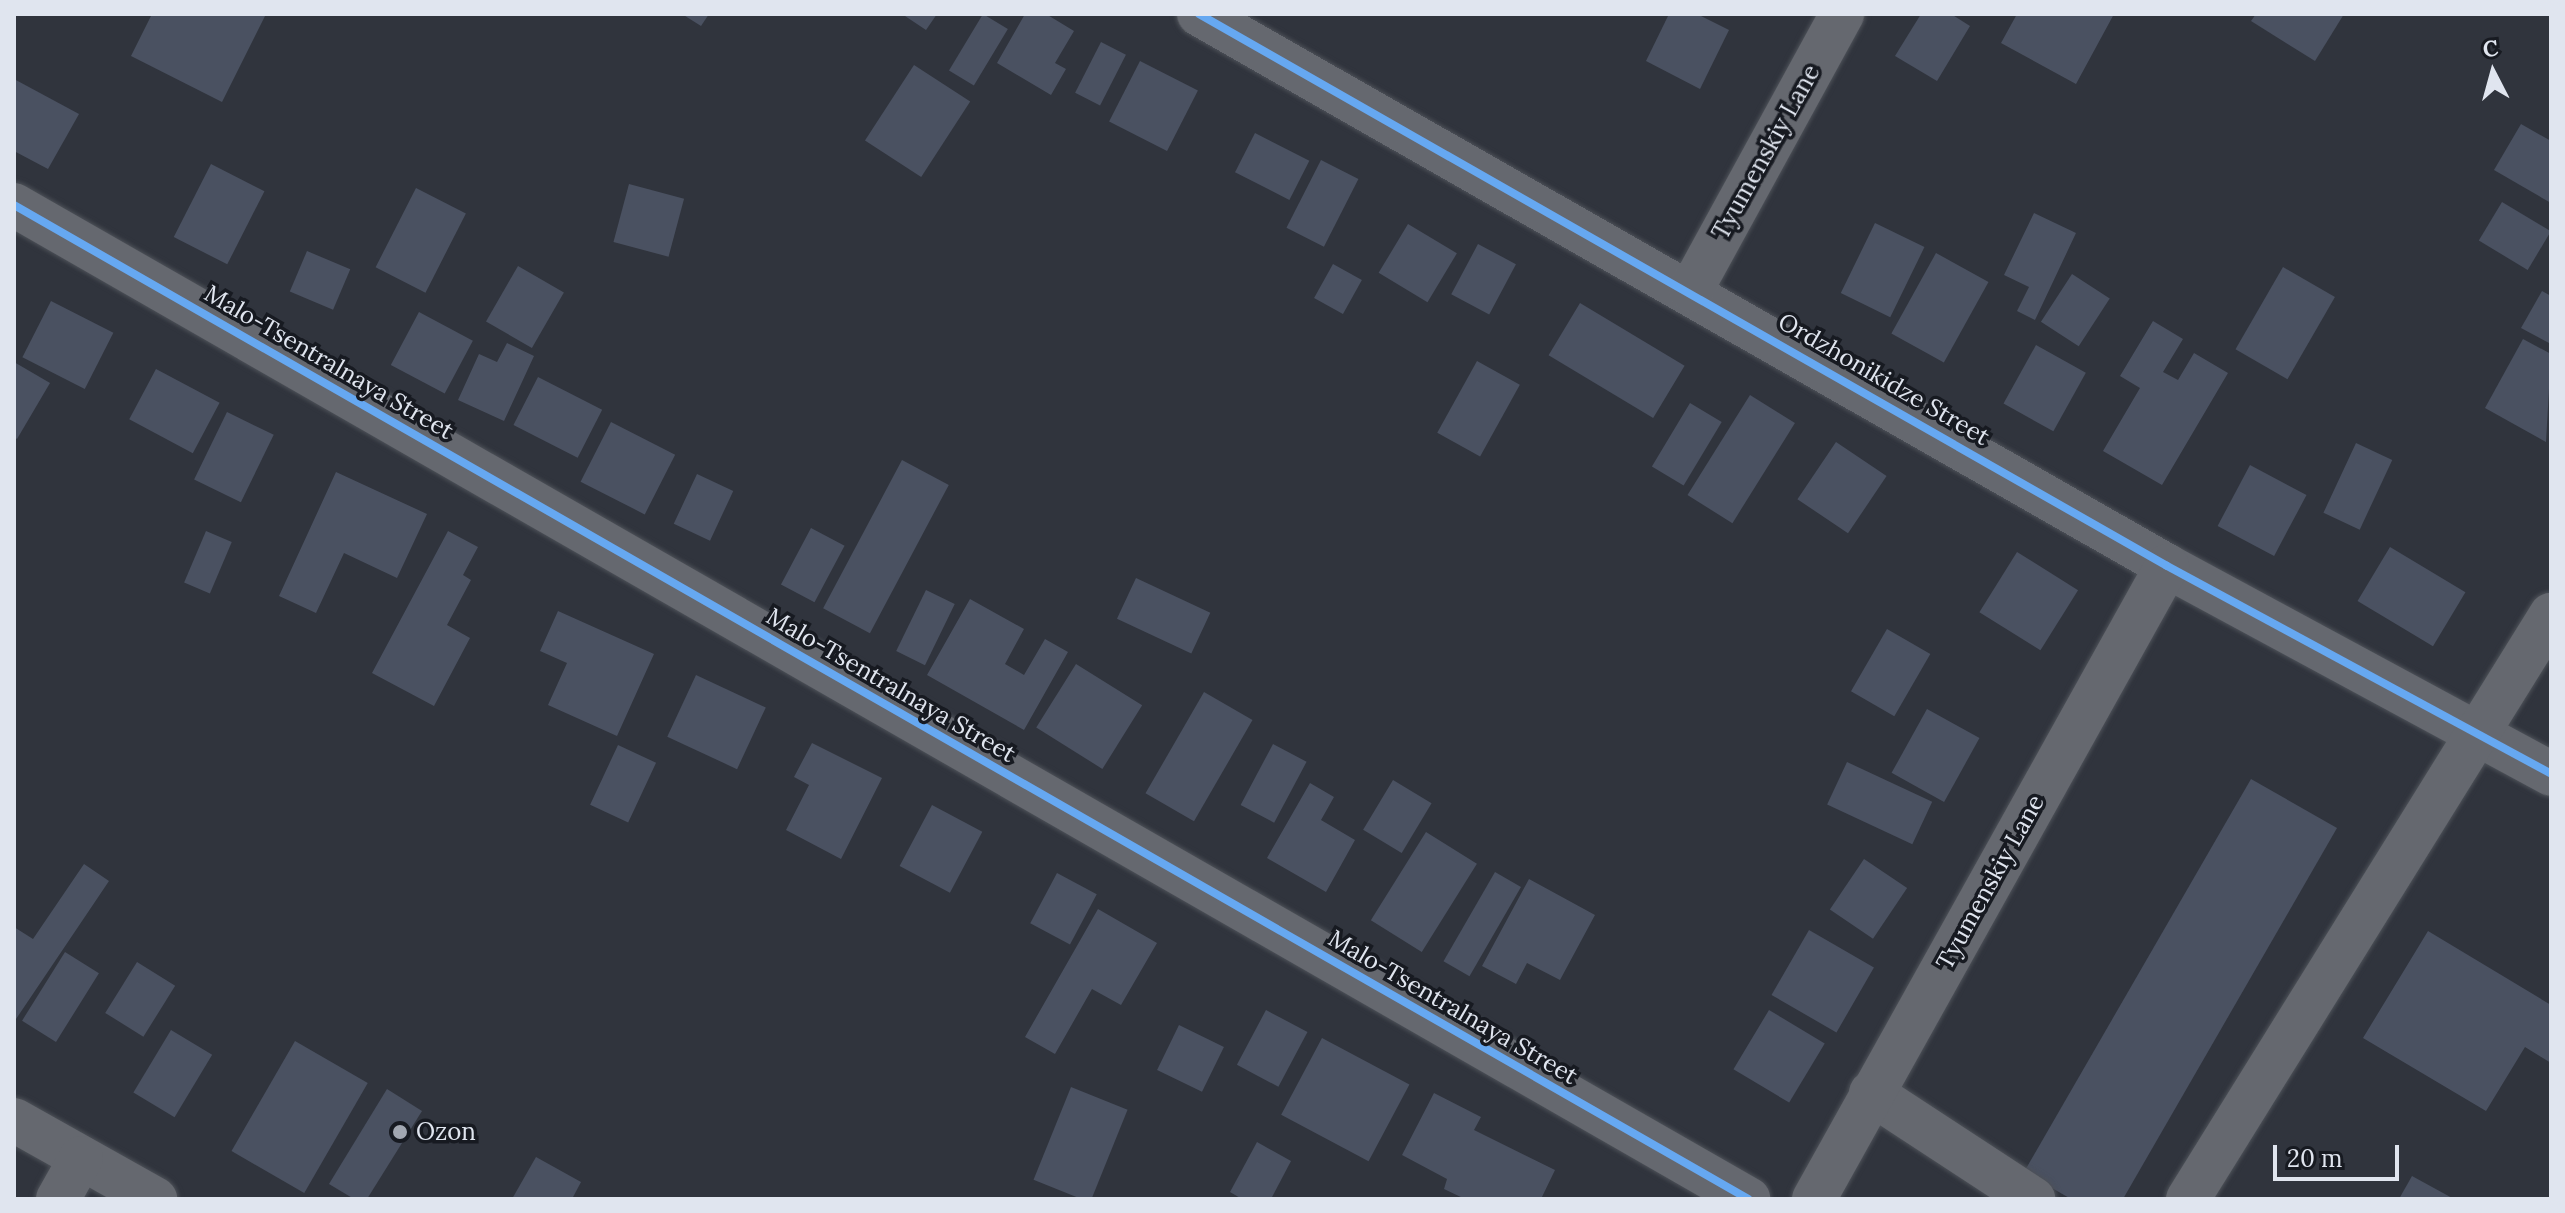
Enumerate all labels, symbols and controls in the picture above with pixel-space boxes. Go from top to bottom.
north arrow [2453,32,2533,112]
text: С [2481,33,2499,63]
street label: Tyumenskiy Lane [1706,60,1826,244]
street label: Malo-Tsentralnaya Street [199,279,459,445]
street label: Ordzhonikidze Street [1773,307,1995,451]
street label: Malo-Tsentralnaya Street [761,602,1021,768]
street label: Tyumenskiy Lane [1930,790,2050,974]
street label: Malo-Tsentralnaya Street [1323,924,1583,1090]
place label: Ozon [416,1118,476,1146]
marker: Ozon [391,1123,409,1141]
scale bar [2277,1129,2403,1179]
text: 20 m [2287,1143,2343,1174]

